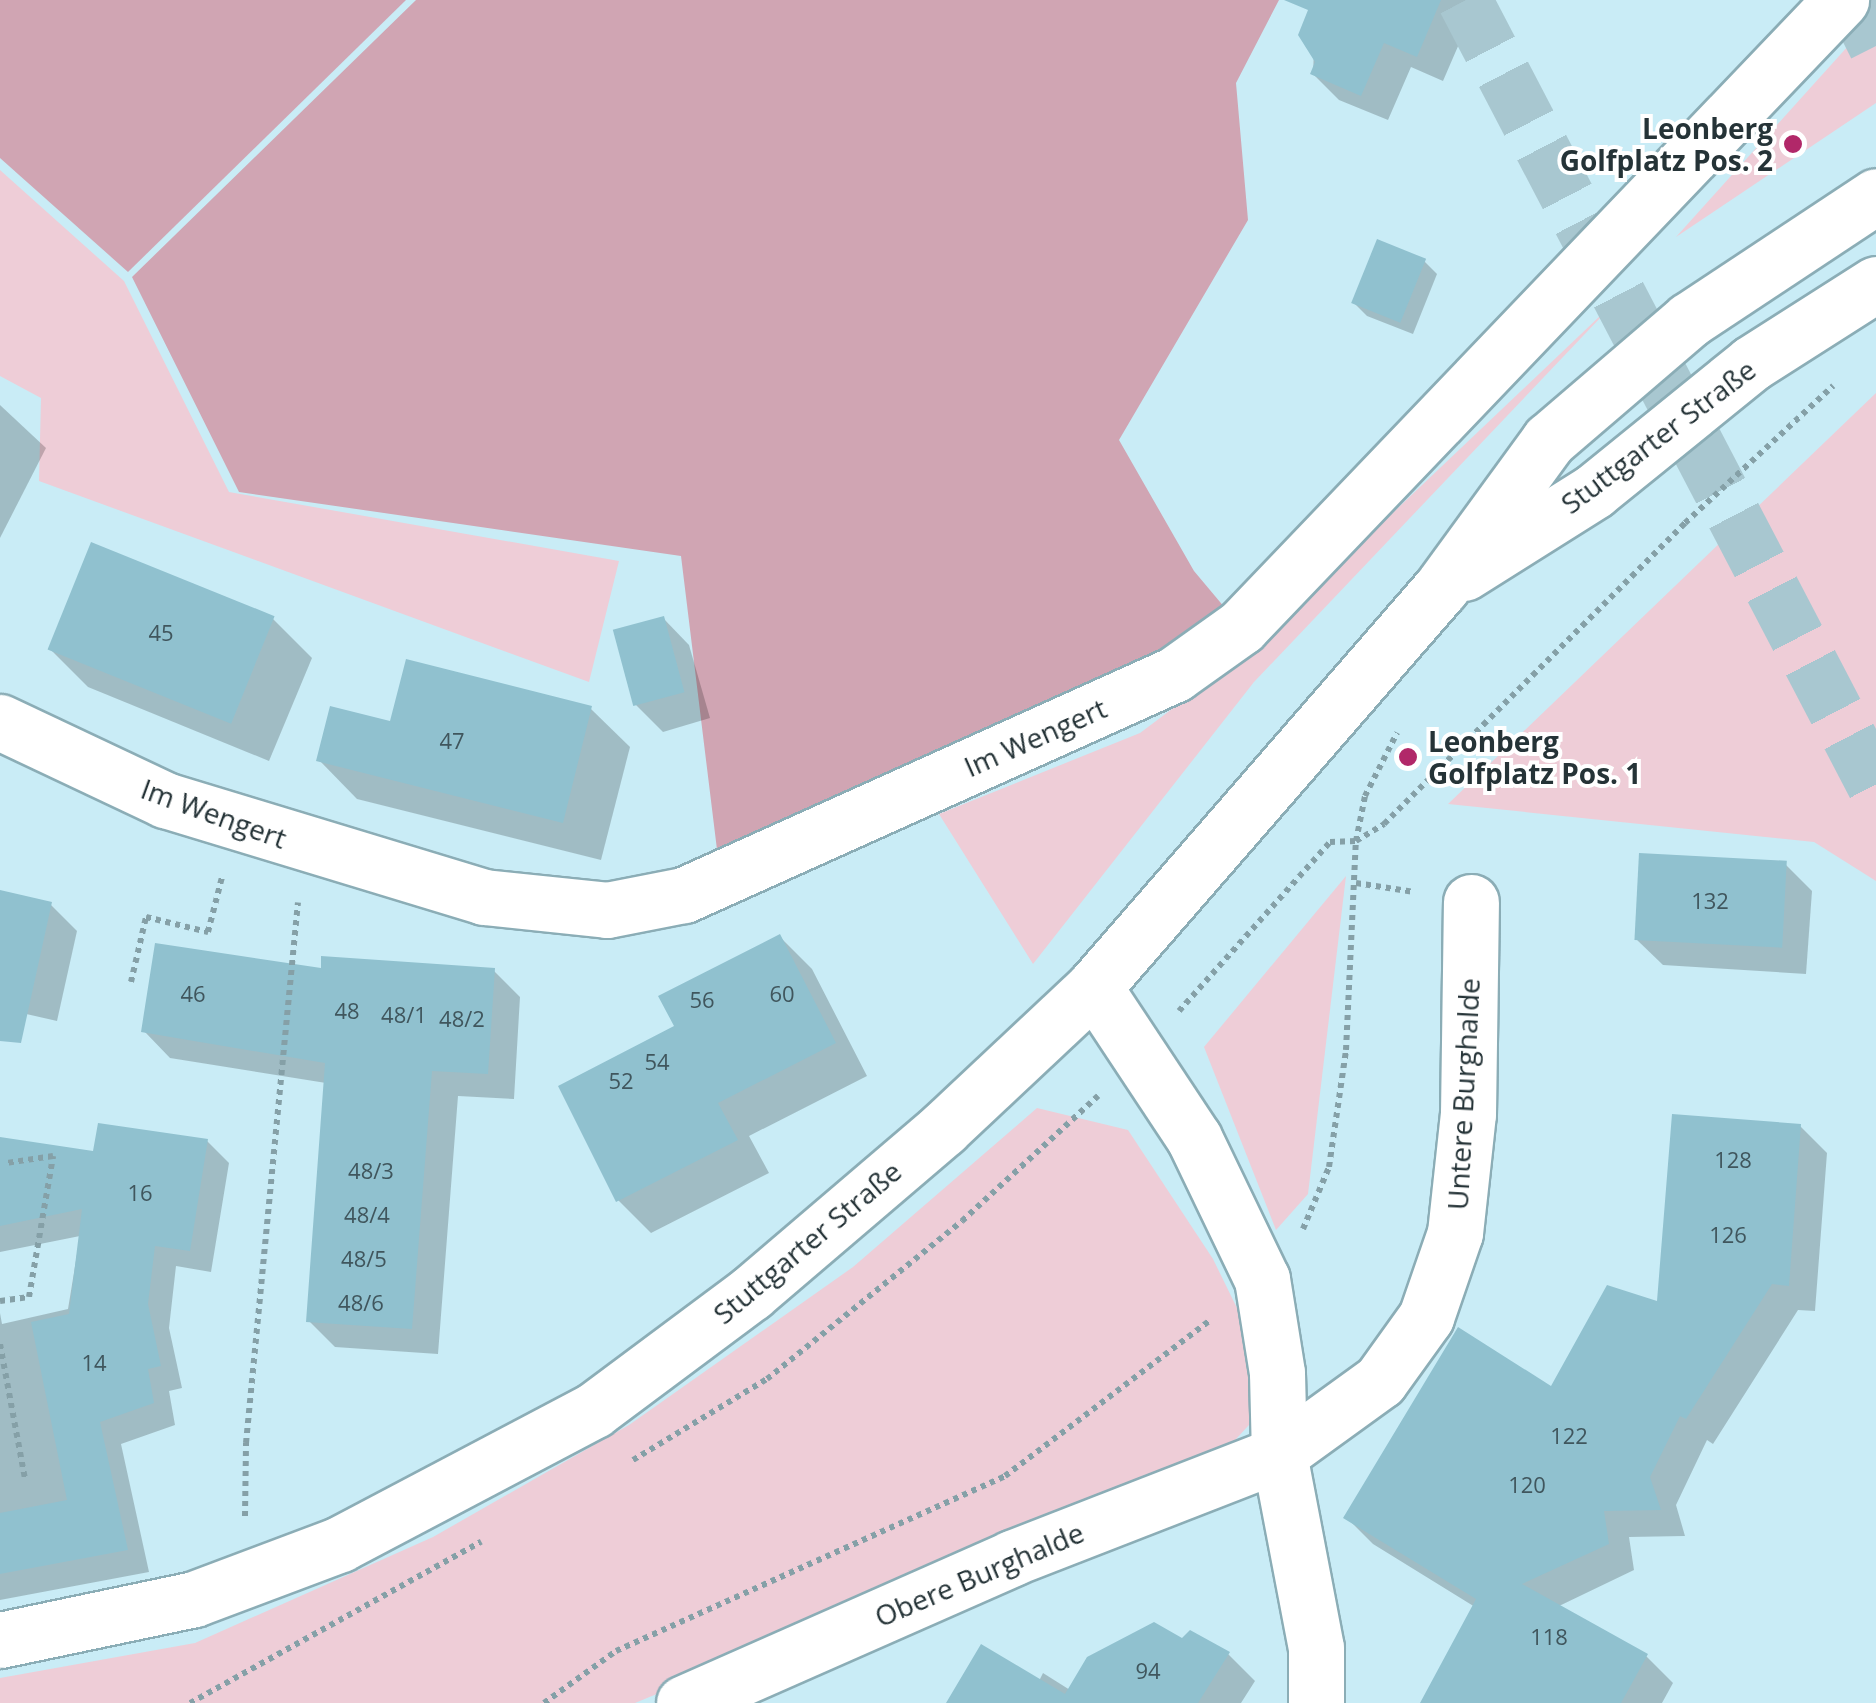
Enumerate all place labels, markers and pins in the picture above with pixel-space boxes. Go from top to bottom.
place label: Leonberg Golfplatz Pos. 2 [1560,111,1773,177]
marker: Leonberg Golfplatz Pos. 2 [1782,133,1804,155]
place label: Leonberg Golfplatz Pos. 1 [1428,724,1641,790]
marker: Leonberg Golfplatz Pos. 1 [1397,746,1419,768]

